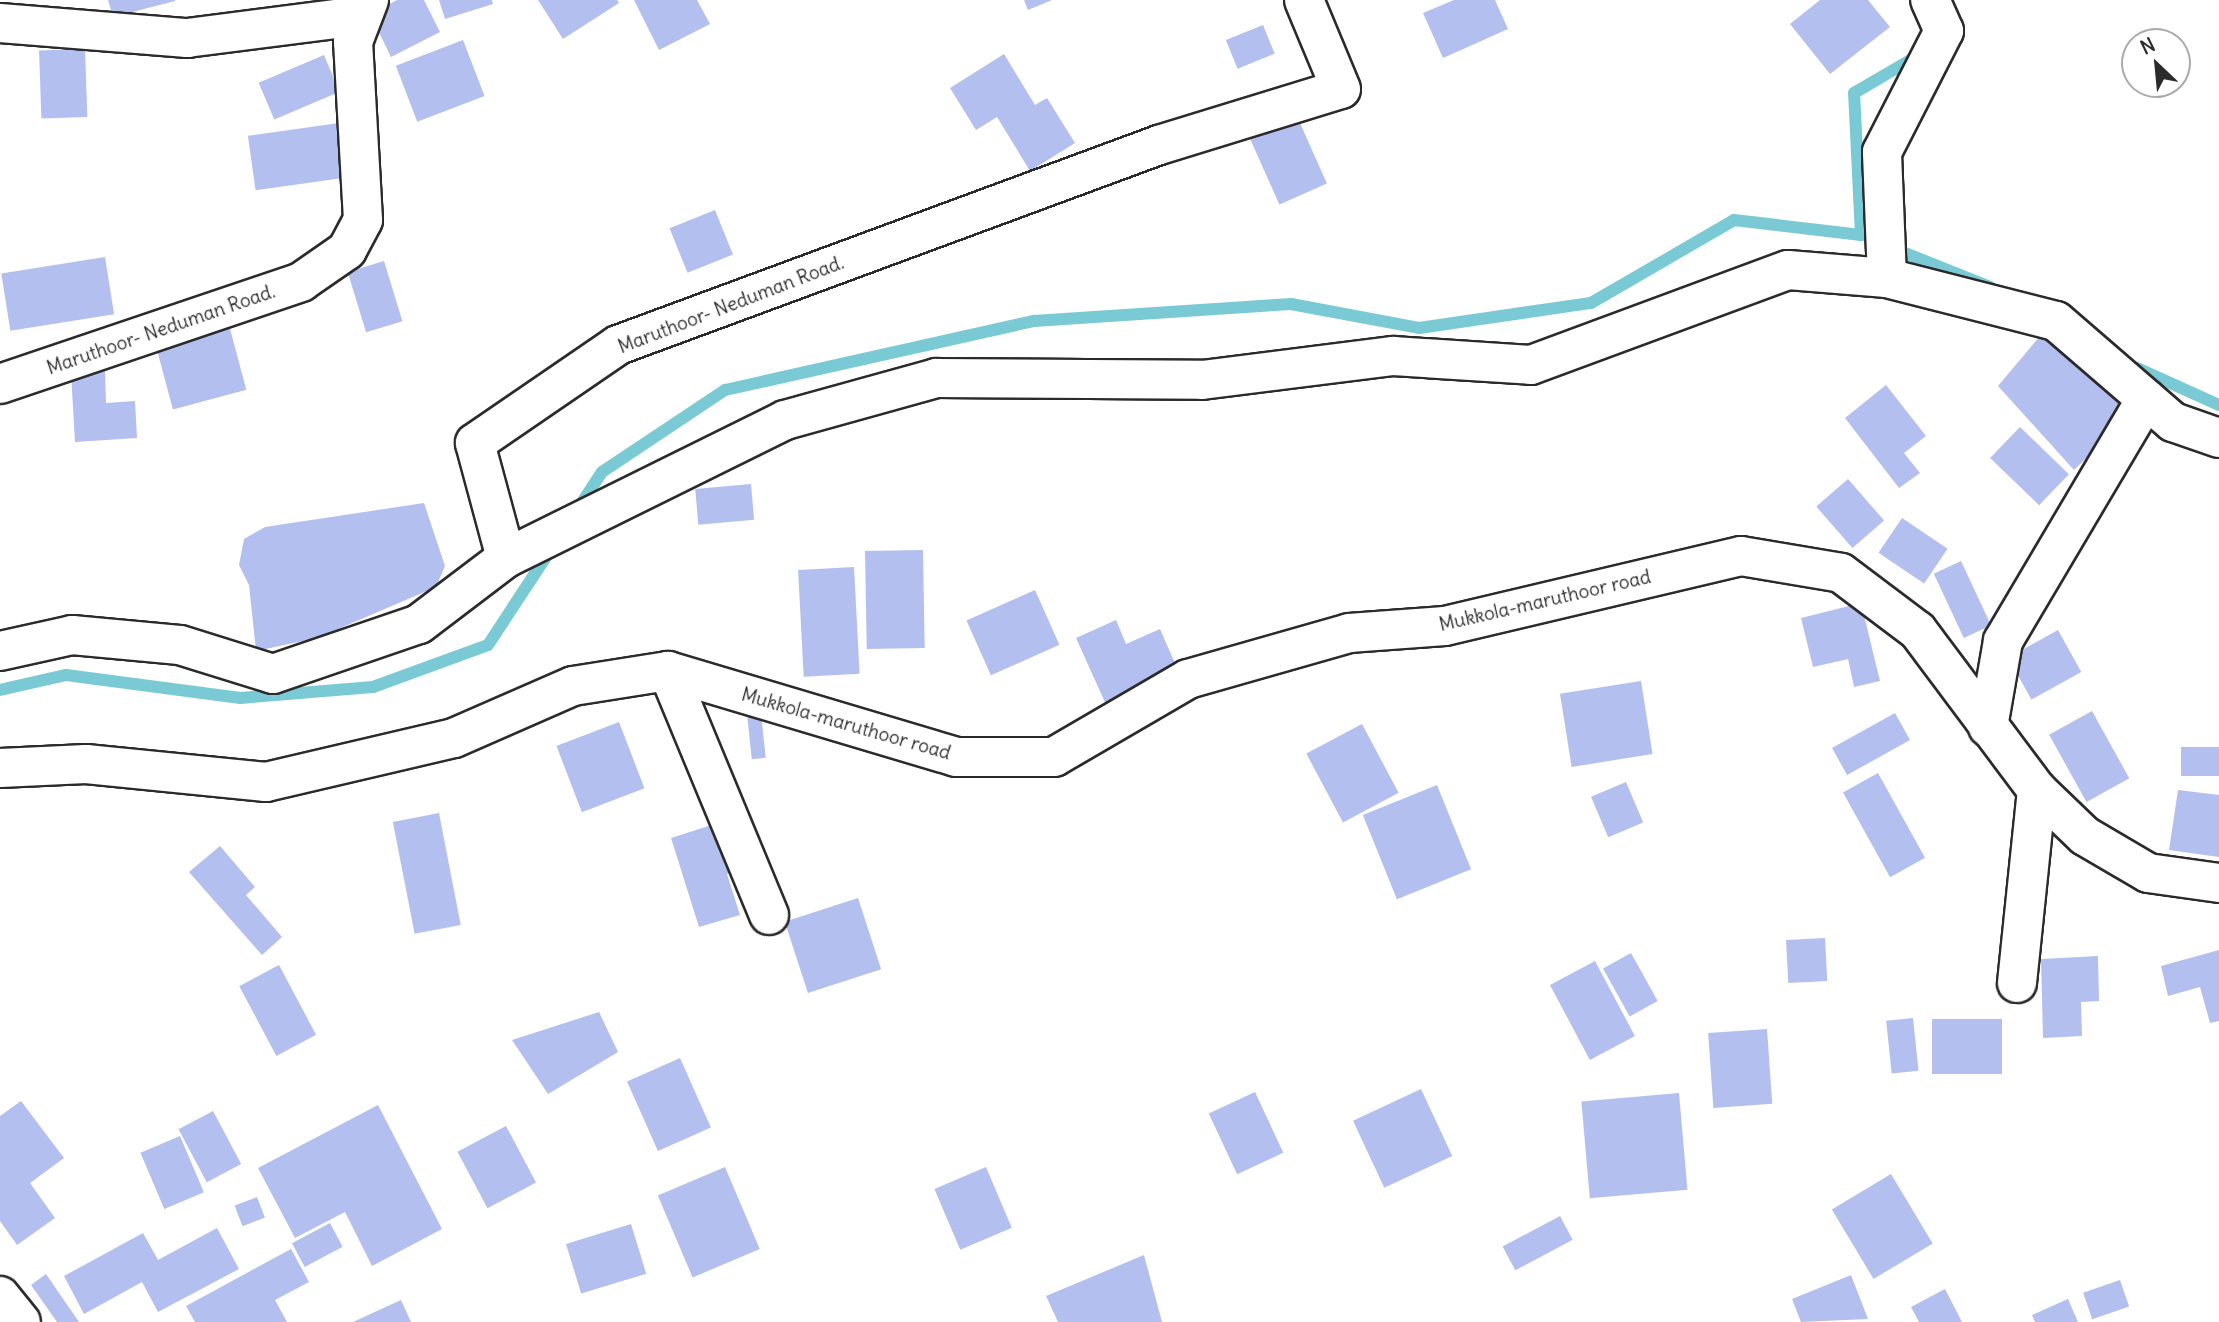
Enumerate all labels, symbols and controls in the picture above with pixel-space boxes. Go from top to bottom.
north arrow [2121,28,2191,98]
text: N [2136,32,2159,60]
street label: Maruthoor- Neduman Road. [615,251,847,359]
street label: Maruthoor- Neduman Road. [44,280,278,380]
street label: Mukkola-maruthoor road [1437,566,1653,636]
street label: Mukkola-maruthoor road [739,683,953,765]

